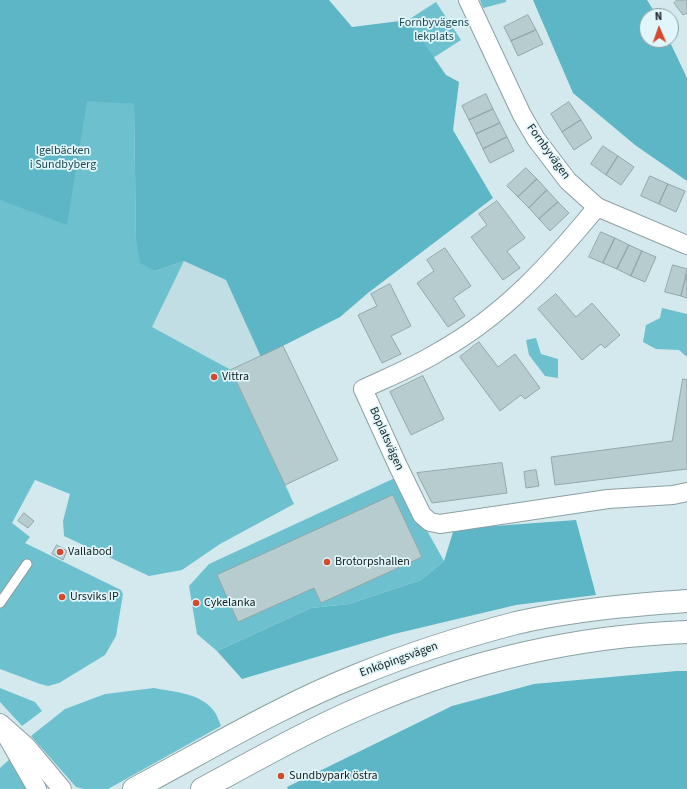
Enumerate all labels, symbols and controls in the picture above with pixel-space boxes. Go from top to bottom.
north arrow [639,8,679,48]
text: N [655,9,663,24]
park label: Fornbyvägens lekplats [399,16,469,44]
street label: Fornbyvägen [523,121,573,183]
park label: Igelbäcken i Sundbyberg [30,144,96,172]
place label: Vittra [222,370,249,384]
marker: Vittra [209,372,219,382]
street label: Boplatsvägen [366,405,406,473]
place label: Vallabod [68,545,112,559]
marker: Vallabod [55,547,65,557]
place label: Brotorpshallen [335,555,410,569]
marker: Brotorpshallen [322,557,332,567]
place label: Ursviks IP [70,590,119,604]
marker: Ursviks IP [57,592,67,602]
place label: Cykelanka [204,596,256,610]
marker: Cykelanka [191,598,201,608]
street label: Enköpingsvägen [358,639,440,681]
place label: Sundbypark östra [289,769,378,783]
marker: Sundbypark östra [276,771,286,781]

